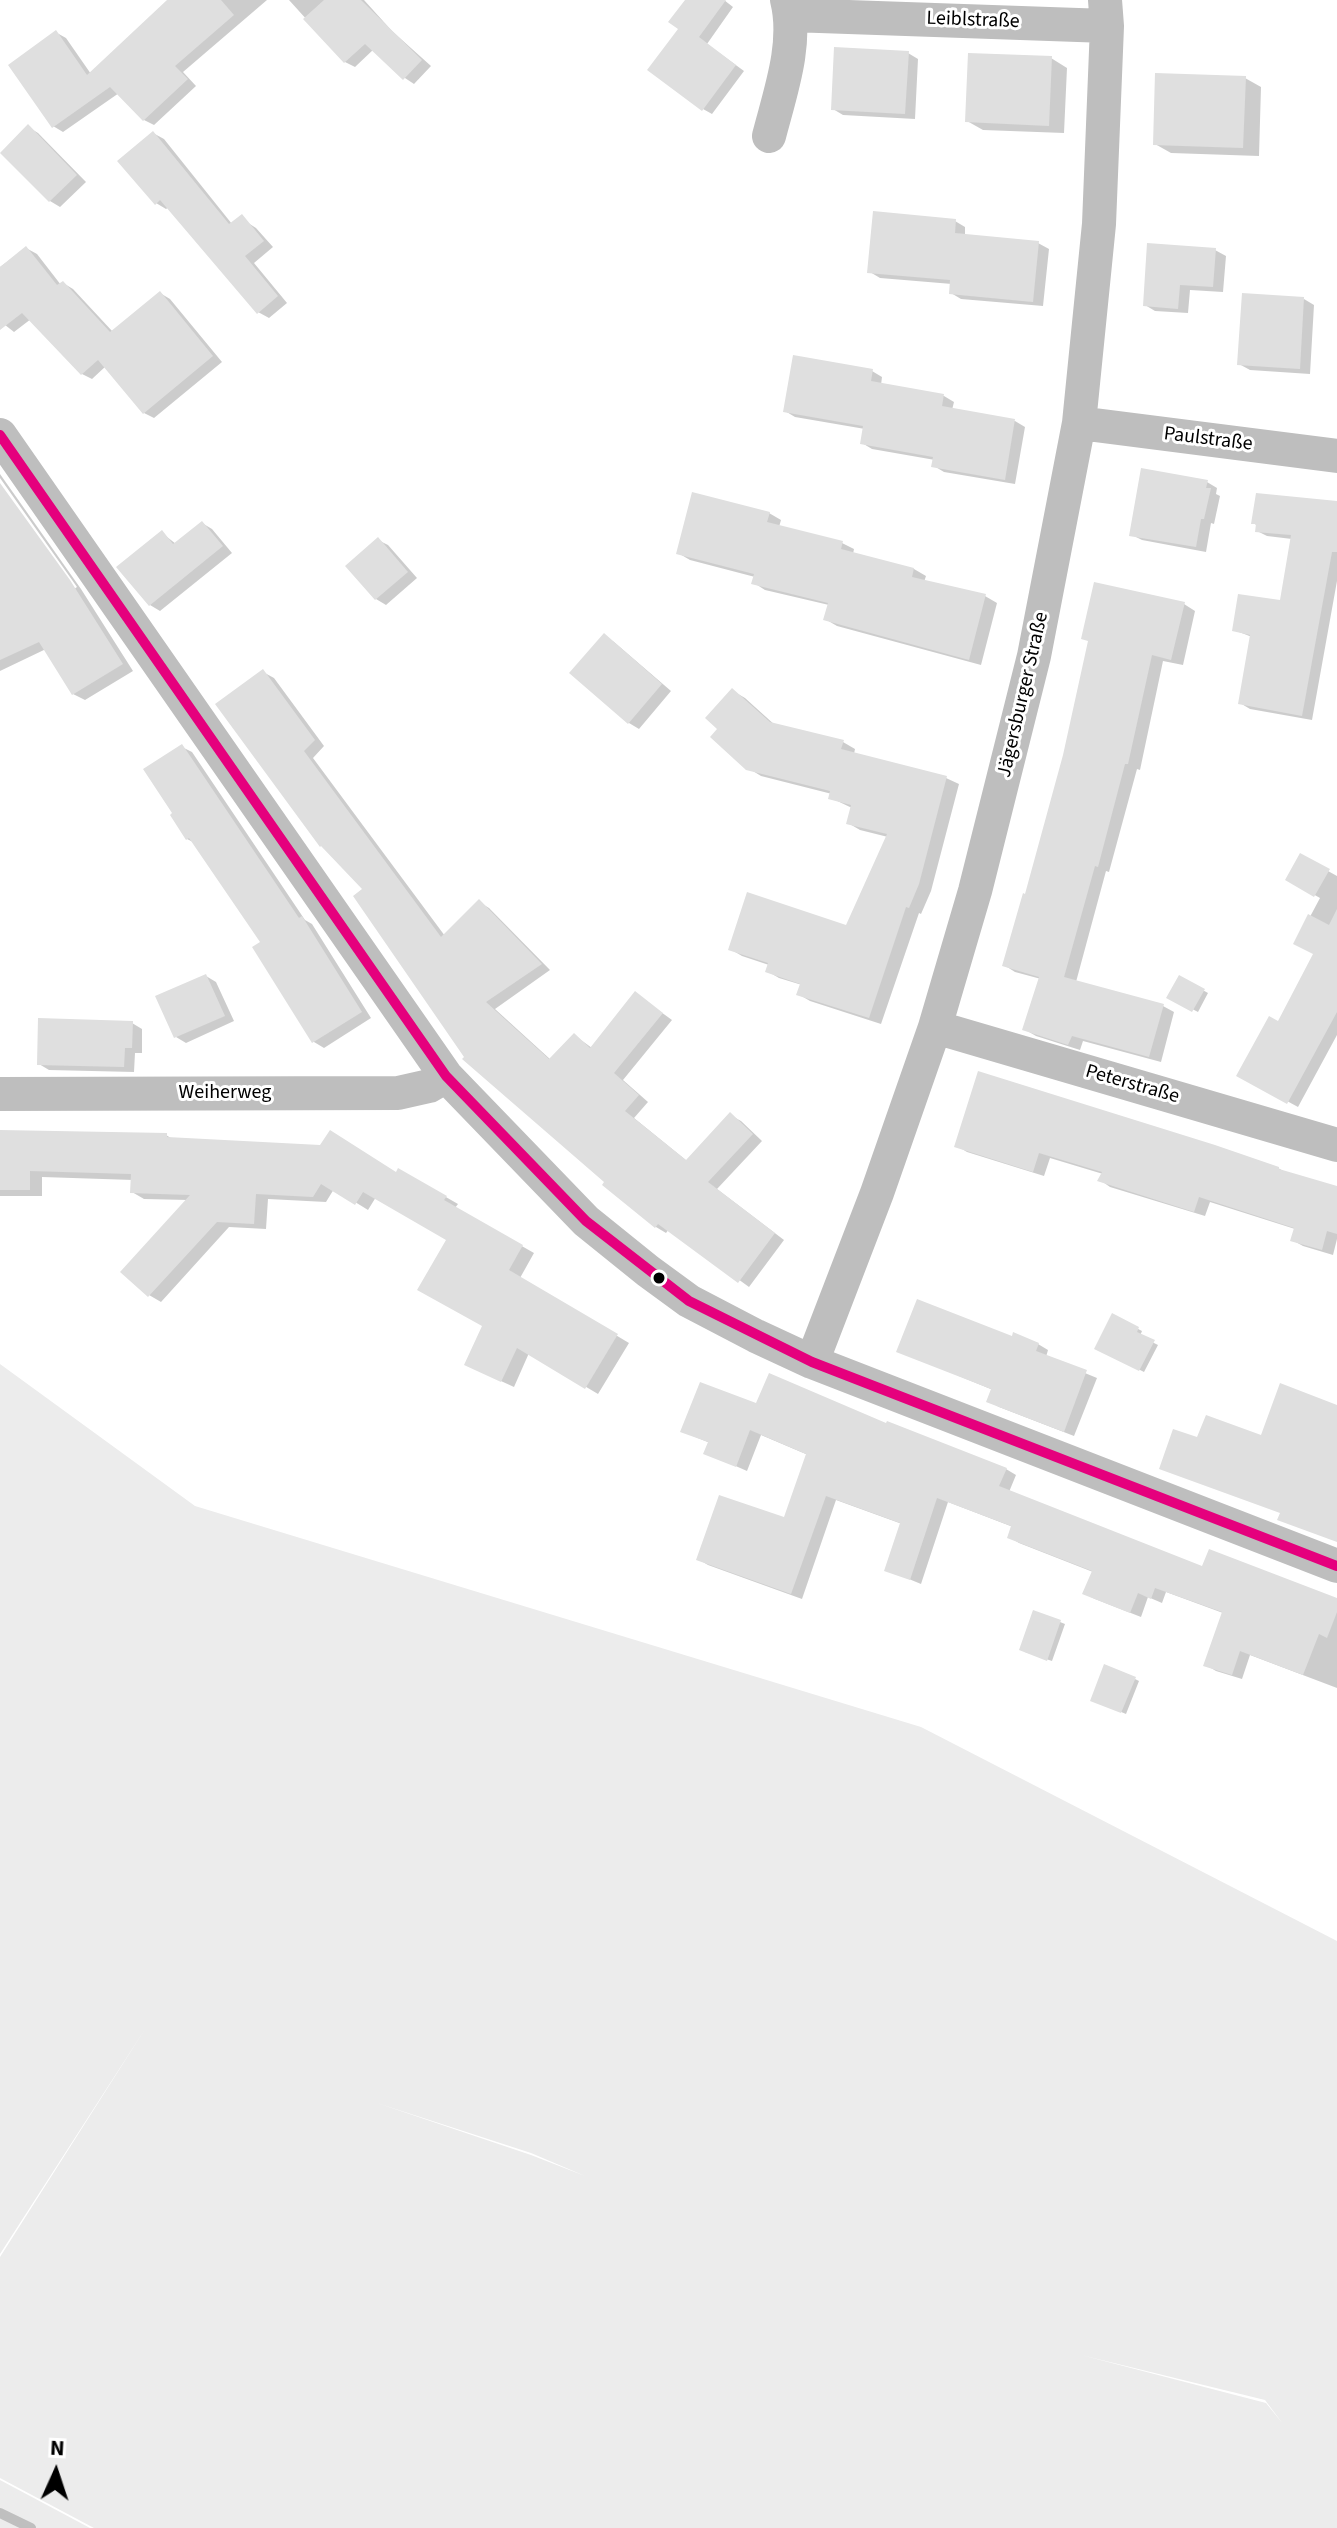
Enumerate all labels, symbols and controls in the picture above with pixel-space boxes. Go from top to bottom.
street label: Leiblstraße [926,7,1020,35]
street label: Paulstraße [1162,423,1254,457]
street label: Jägersburger Straße [993,610,1055,780]
street label: Peterstraße [1082,1060,1182,1110]
street label: Weiherweg [179,1082,271,1106]
unlabelled marker [651,1270,667,1286]
north arrow [16,2432,96,2512]
text: N [49,2432,65,2464]

